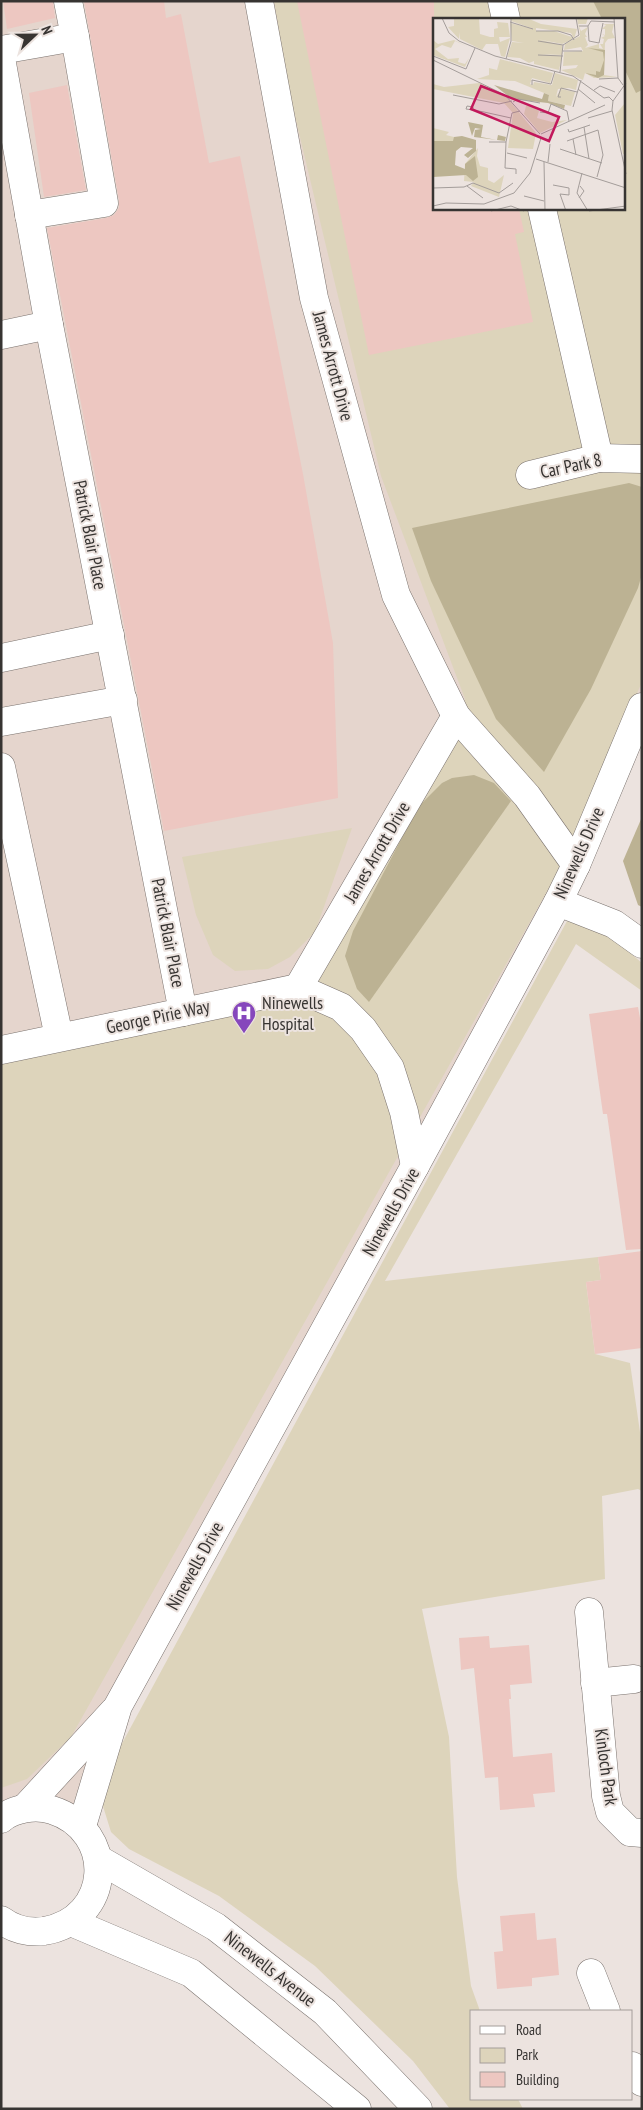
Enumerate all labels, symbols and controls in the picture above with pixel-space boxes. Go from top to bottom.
north arrow [10,10,60,60]
inset map [433,18,626,210]
text: N [37,23,57,37]
street label: James Arrott Drive [308,308,359,423]
street label: Car Park 8 [538,448,604,483]
street label: Patrick Blair Place [69,478,112,592]
street label: James Arrott Drive [338,797,415,907]
street label: Ninewells Drive [548,804,609,902]
street label: Patrick Blair Place [147,876,190,990]
place label: Ninewells Hospital [262,991,323,1035]
street label: George Pirie Way [104,994,212,1039]
hospital icon: Ninewells Hospital [231,1000,257,1034]
street label: Ninewells Drive [357,1163,424,1260]
street label: Ninewells Drive [161,1517,228,1614]
street label: Kinloch Park [590,1727,623,1807]
street label: Ninewells Avenue [220,1926,321,2012]
legend [470,2010,633,2100]
text: Road [516,2020,542,2039]
text: Park [516,2045,538,2064]
text: Building [516,2070,559,2089]

